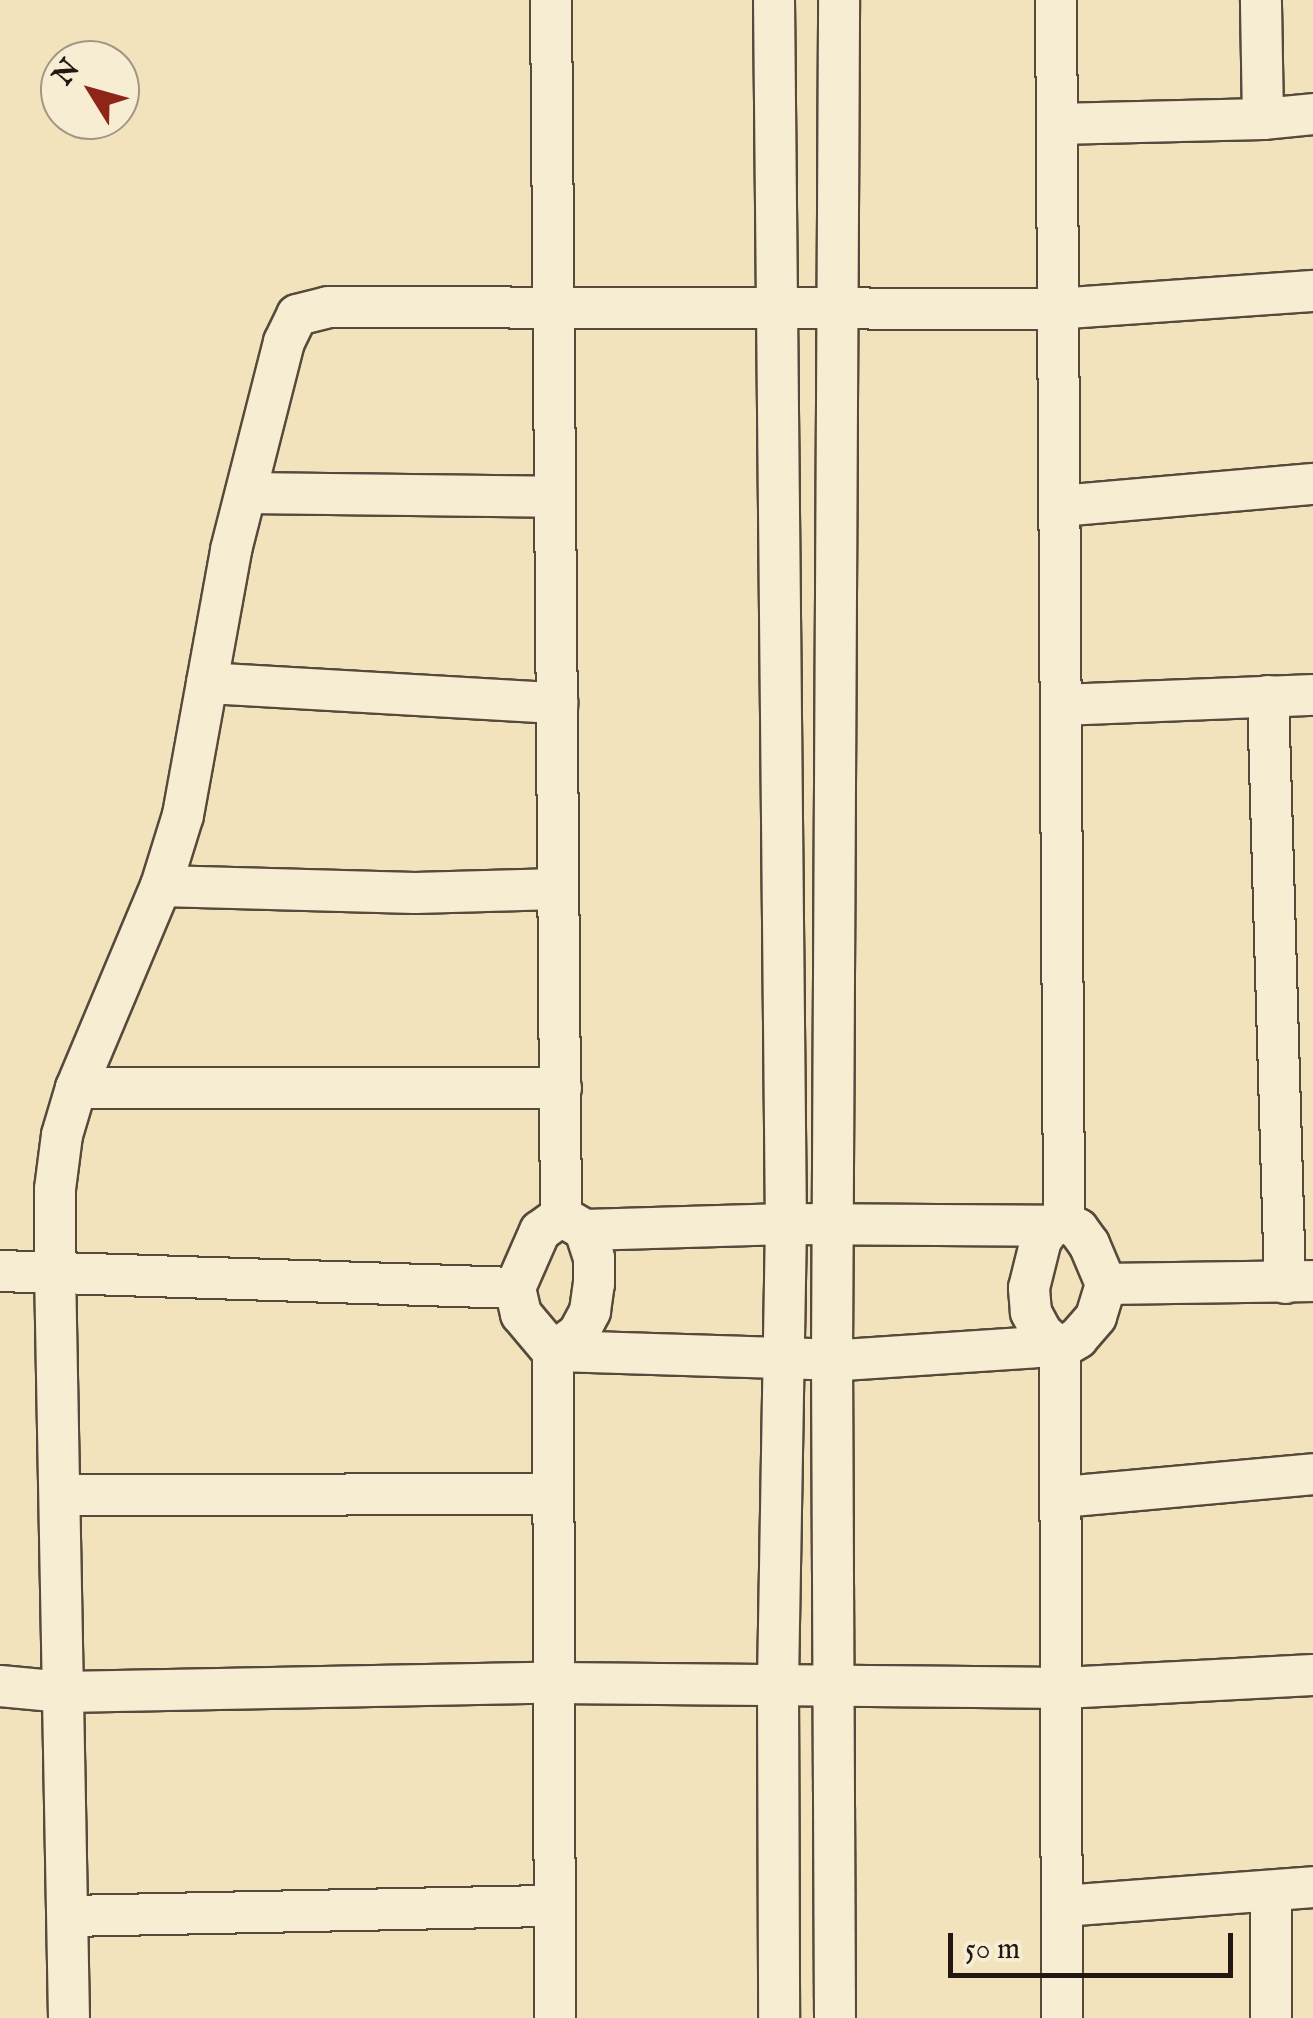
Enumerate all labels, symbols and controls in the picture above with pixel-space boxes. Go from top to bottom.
north arrow [40,40,140,140]
text: N [46,53,89,93]
scale bar [953,1913,1238,1975]
text: 50 m [965,1931,1020,1969]

